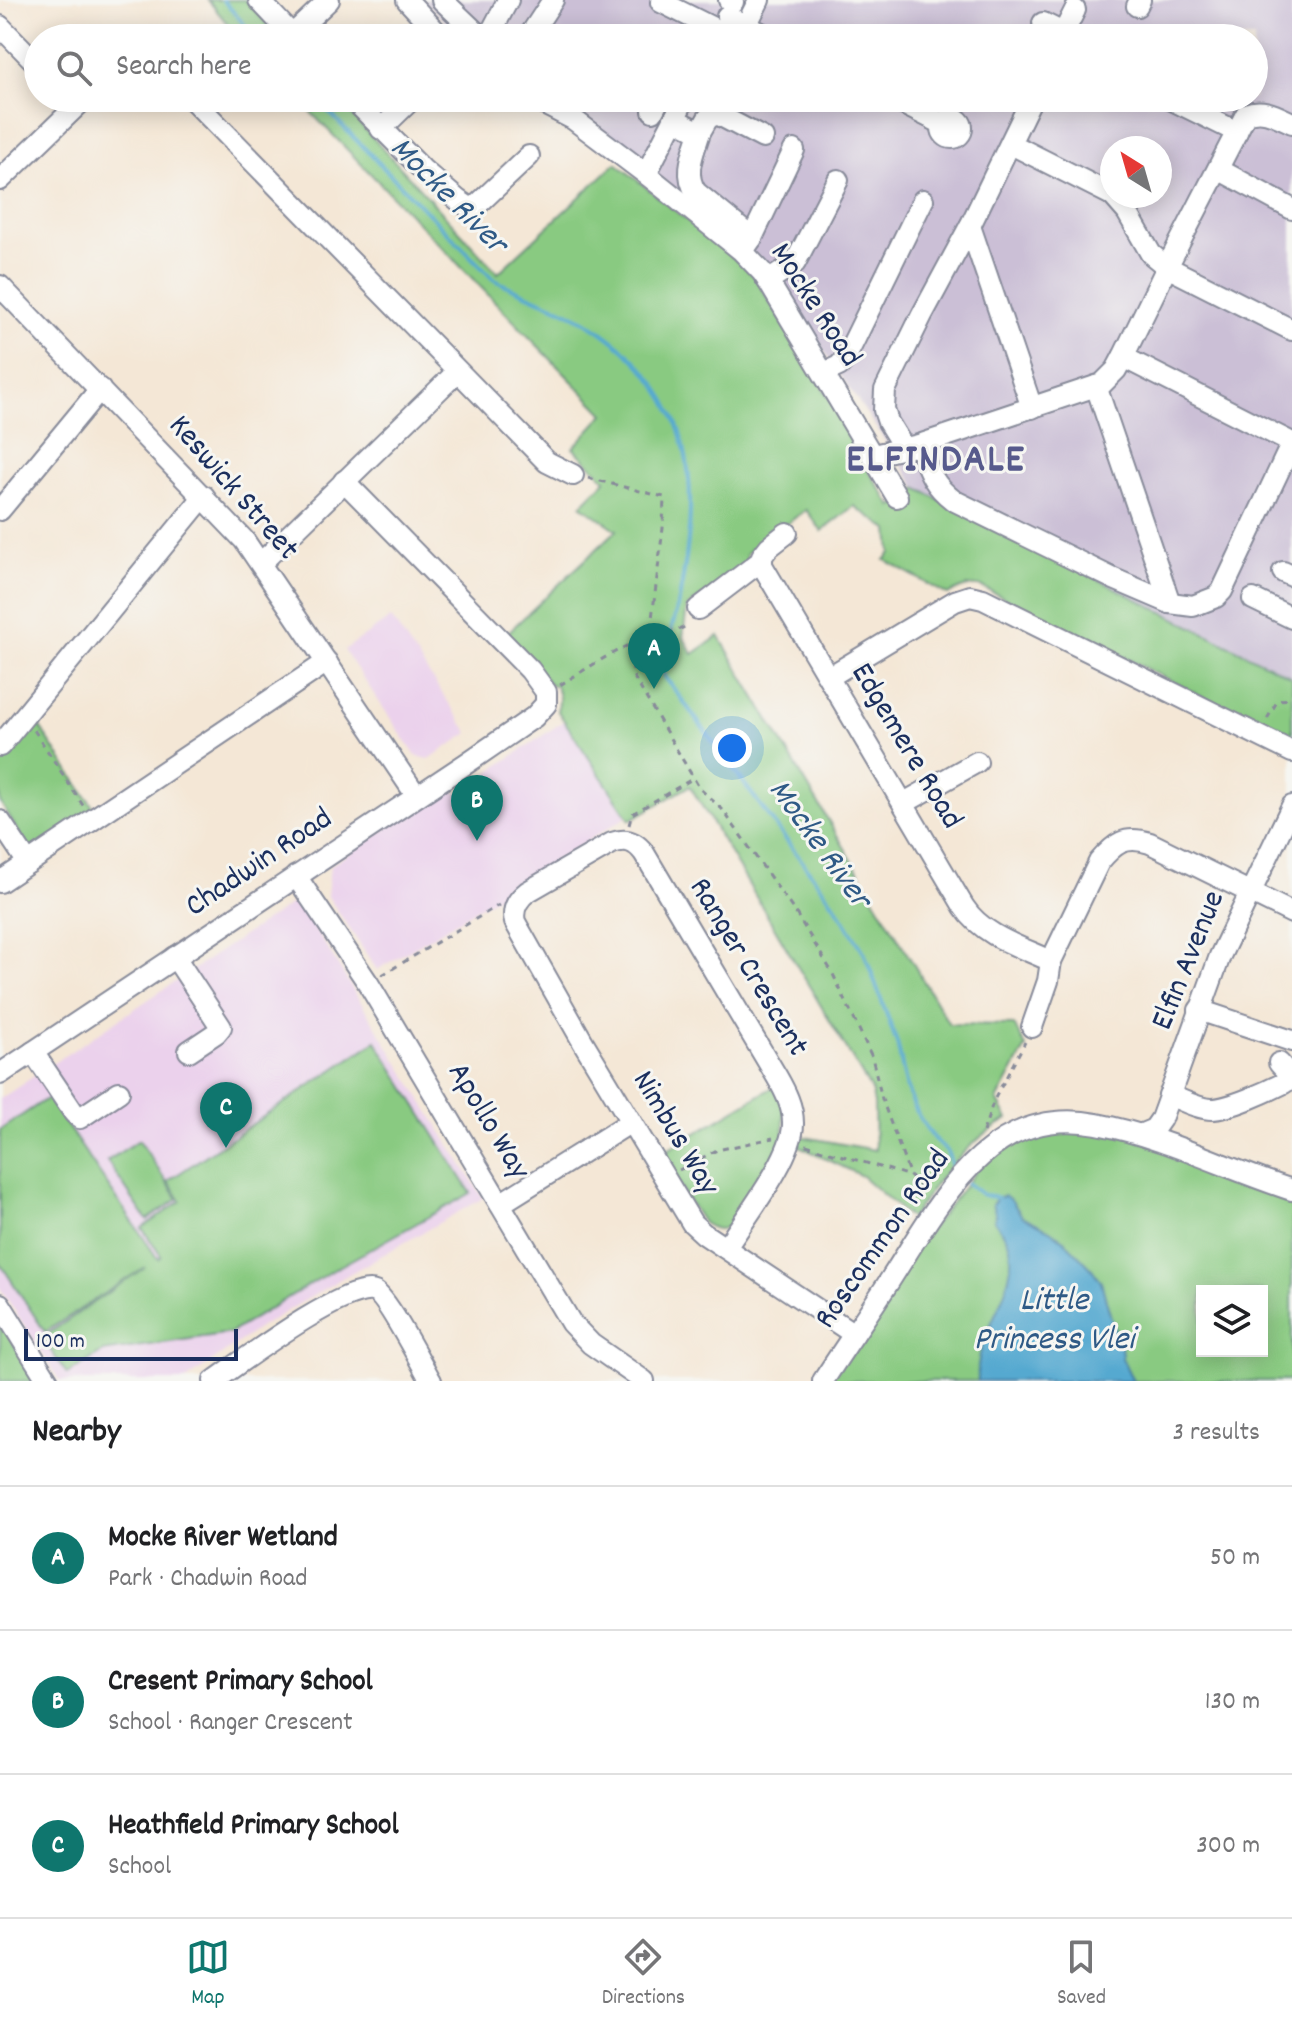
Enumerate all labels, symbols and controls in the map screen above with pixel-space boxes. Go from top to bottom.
search box [24,24,1268,112]
icon: search [52,46,96,90]
text: Search here [116,47,252,90]
water label: Mocke River [377,127,520,270]
north arrow [1100,136,1172,208]
street label: Mocke Road [757,235,871,377]
street label: Keswick Street [156,406,308,572]
district label: ELFINDALE [846,434,1026,491]
pin: A [628,623,680,689]
street label: Edgemere Road [837,655,973,839]
your location [712,728,752,768]
water label: Mocke River [754,770,884,923]
pin: B [451,775,503,841]
street label: Chadwin Road [177,798,343,930]
street label: Ranger Crescent [675,870,819,1066]
street label: Elfin Avenue [1141,884,1239,1038]
street label: Apollo Way [434,1055,541,1190]
street label: Nimbus Way [619,1063,730,1206]
pin: C [200,1082,252,1148]
street label: Roscommon Road [805,1141,963,1339]
water label: Little Princess Vlei [974,1278,1139,1366]
map controls [1196,1285,1268,1357]
button: layers [1196,1285,1268,1357]
scale bar [24,1325,238,1361]
text: 100 m [36,1327,85,1358]
text: Nearby [32,1409,121,1458]
text: 3 results [1173,1415,1260,1452]
text: Mocke River Wetland [108,1518,338,1561]
text: A [51,1540,65,1577]
text: 50 m [1210,1540,1260,1577]
text: Park · Chadwin Road [108,1561,307,1598]
text: Cresent Primary School [108,1662,373,1705]
text: B [52,1684,64,1721]
text: 130 m [1205,1684,1260,1721]
text: School · Ranger Crescent [108,1705,353,1742]
text: Heathfield Primary School [108,1806,399,1849]
text: C [52,1828,64,1865]
text: 300 m [1196,1828,1260,1865]
text: School [108,1849,171,1886]
tab: Map [186,1935,230,2014]
tab: Directions [602,1935,685,2014]
tab: Saved [1057,1935,1106,2014]

